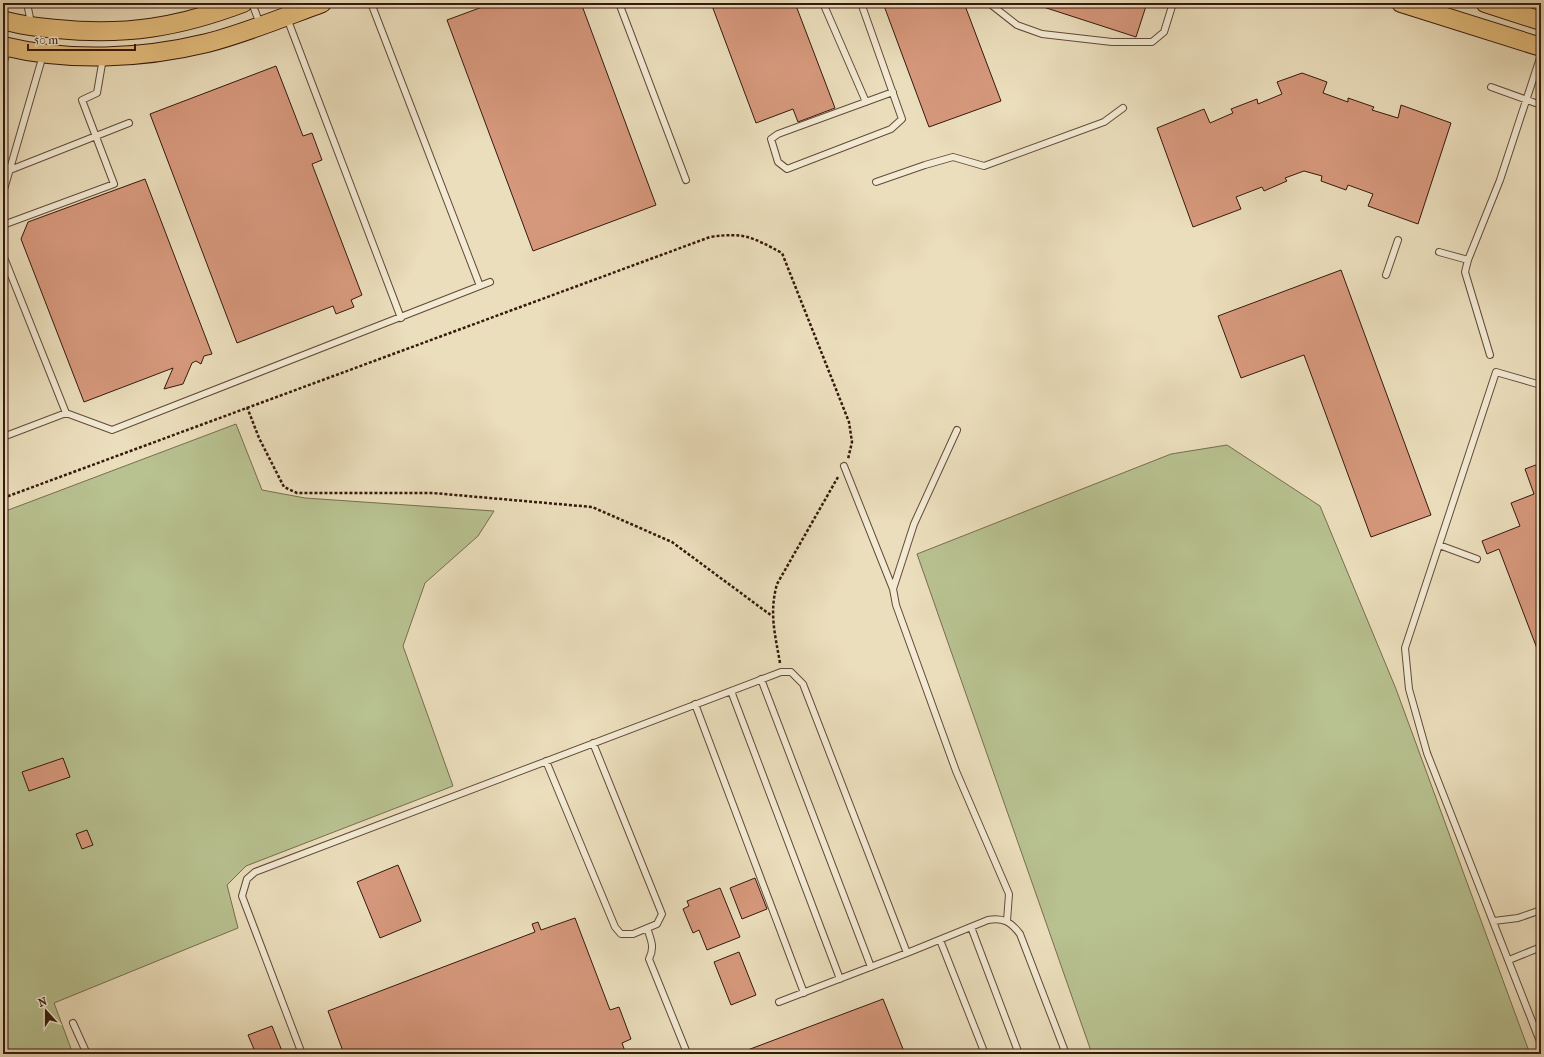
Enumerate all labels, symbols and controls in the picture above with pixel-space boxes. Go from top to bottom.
scale bar [28,26,135,52]
text: 50 m [34,33,58,47]
north arrow [26,991,66,1031]
text: N [36,994,49,1010]

